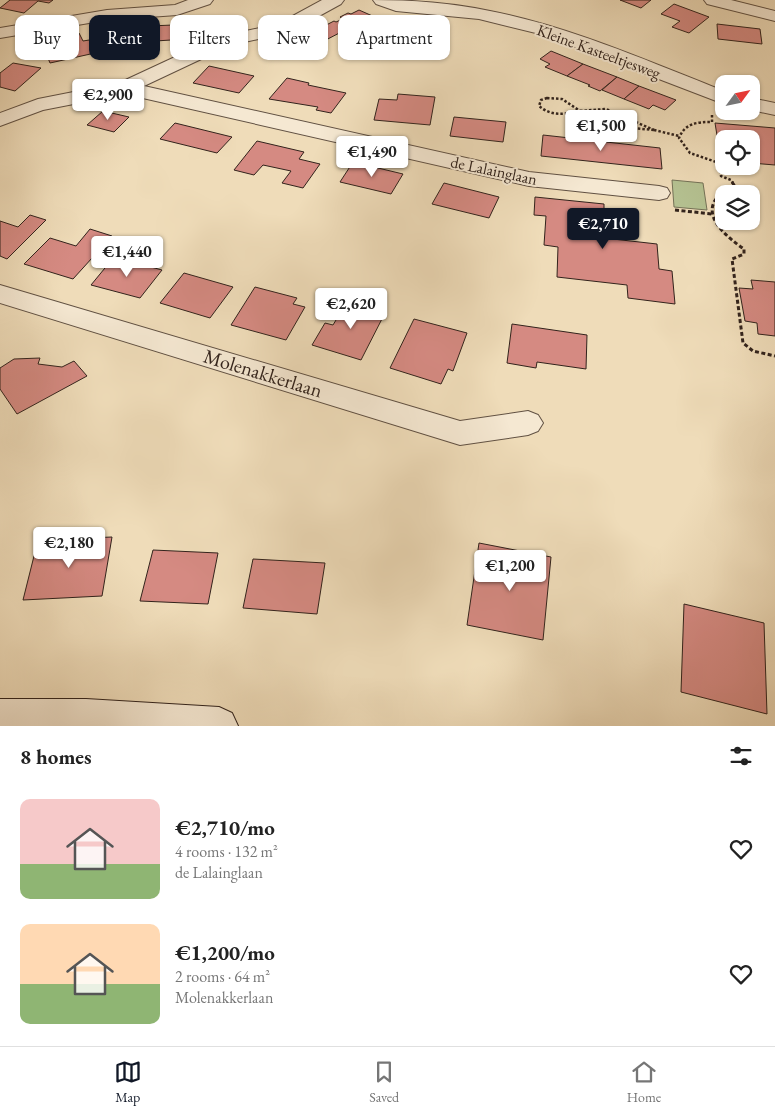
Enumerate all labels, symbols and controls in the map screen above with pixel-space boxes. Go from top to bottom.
chip: Buy [15,15,79,60]
chip: Rent [89,15,160,60]
chip: Filters [170,15,248,60]
chip: New [258,15,328,60]
chip: Apartment [338,15,450,60]
street label: Kleine Kasteeltjesweg [534,19,665,84]
north arrow [715,75,760,120]
map controls [715,75,760,230]
pin: €2,900 [67,78,149,121]
text: €2,900 [83,84,133,105]
pin: €1,500 [560,110,642,152]
text: €1,500 [576,115,626,136]
button: locate [715,130,760,175]
pin: €1,490 [331,136,413,178]
text: €1,490 [347,141,397,162]
street label: de Lalainglaan [449,151,540,190]
button: layers [715,185,760,230]
pin: €2,710 [562,208,644,250]
text: €2,710 [578,213,628,234]
pin: €1,440 [86,236,168,278]
text: €1,440 [102,241,152,262]
pin: €2,620 [310,288,392,330]
text: €2,620 [326,293,376,314]
street label: Molenakkerlaan [200,343,326,404]
pin: €2,180 [28,526,110,569]
text: €2,180 [44,532,94,553]
pin: €1,200 [469,550,551,592]
text: €1,200 [485,555,535,576]
icon: filters [727,742,755,770]
text: 8 homes [20,743,92,770]
text: €2,710/mo [175,814,275,841]
icon: home [60,819,120,879]
icon: heart [727,835,755,863]
text: 4 rooms · 132 m² [175,841,278,862]
text: de Lalainglaan [175,862,263,883]
text: €1,200/mo [175,939,275,966]
icon: home [60,944,120,1004]
icon: heart [727,960,755,988]
text: 2 rooms · 64 m² [175,966,270,987]
text: Molenakkerlaan [175,987,273,1008]
tab: Map [114,1058,142,1106]
tab: Saved [369,1058,399,1106]
tab: Home [627,1058,661,1106]

